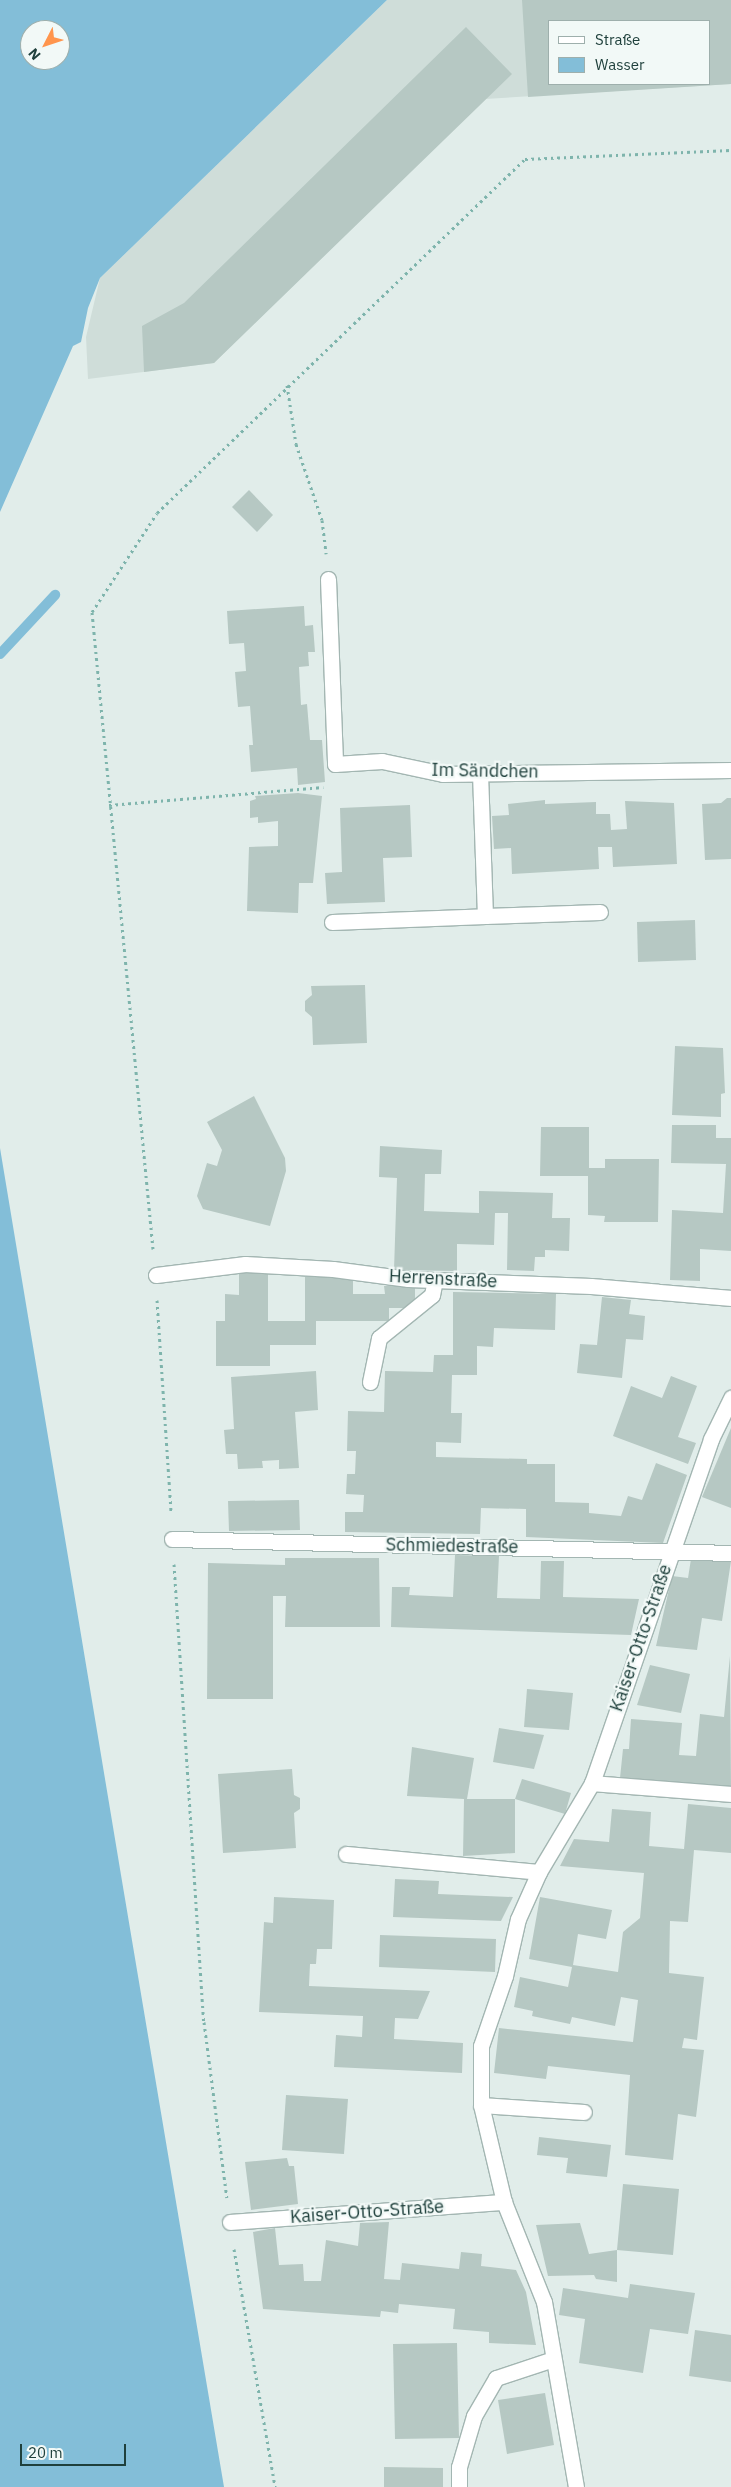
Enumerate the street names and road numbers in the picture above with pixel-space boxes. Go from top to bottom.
street label: Im Sändchen [431,759,539,783]
street label: Herrenstraße [388,1265,498,1293]
street label: Schmiedestraße [385,1534,519,1558]
street label: Kaiser-Otto-Straße [606,1562,676,1714]
street label: Kaiser-Otto-Straße [289,2196,445,2228]

